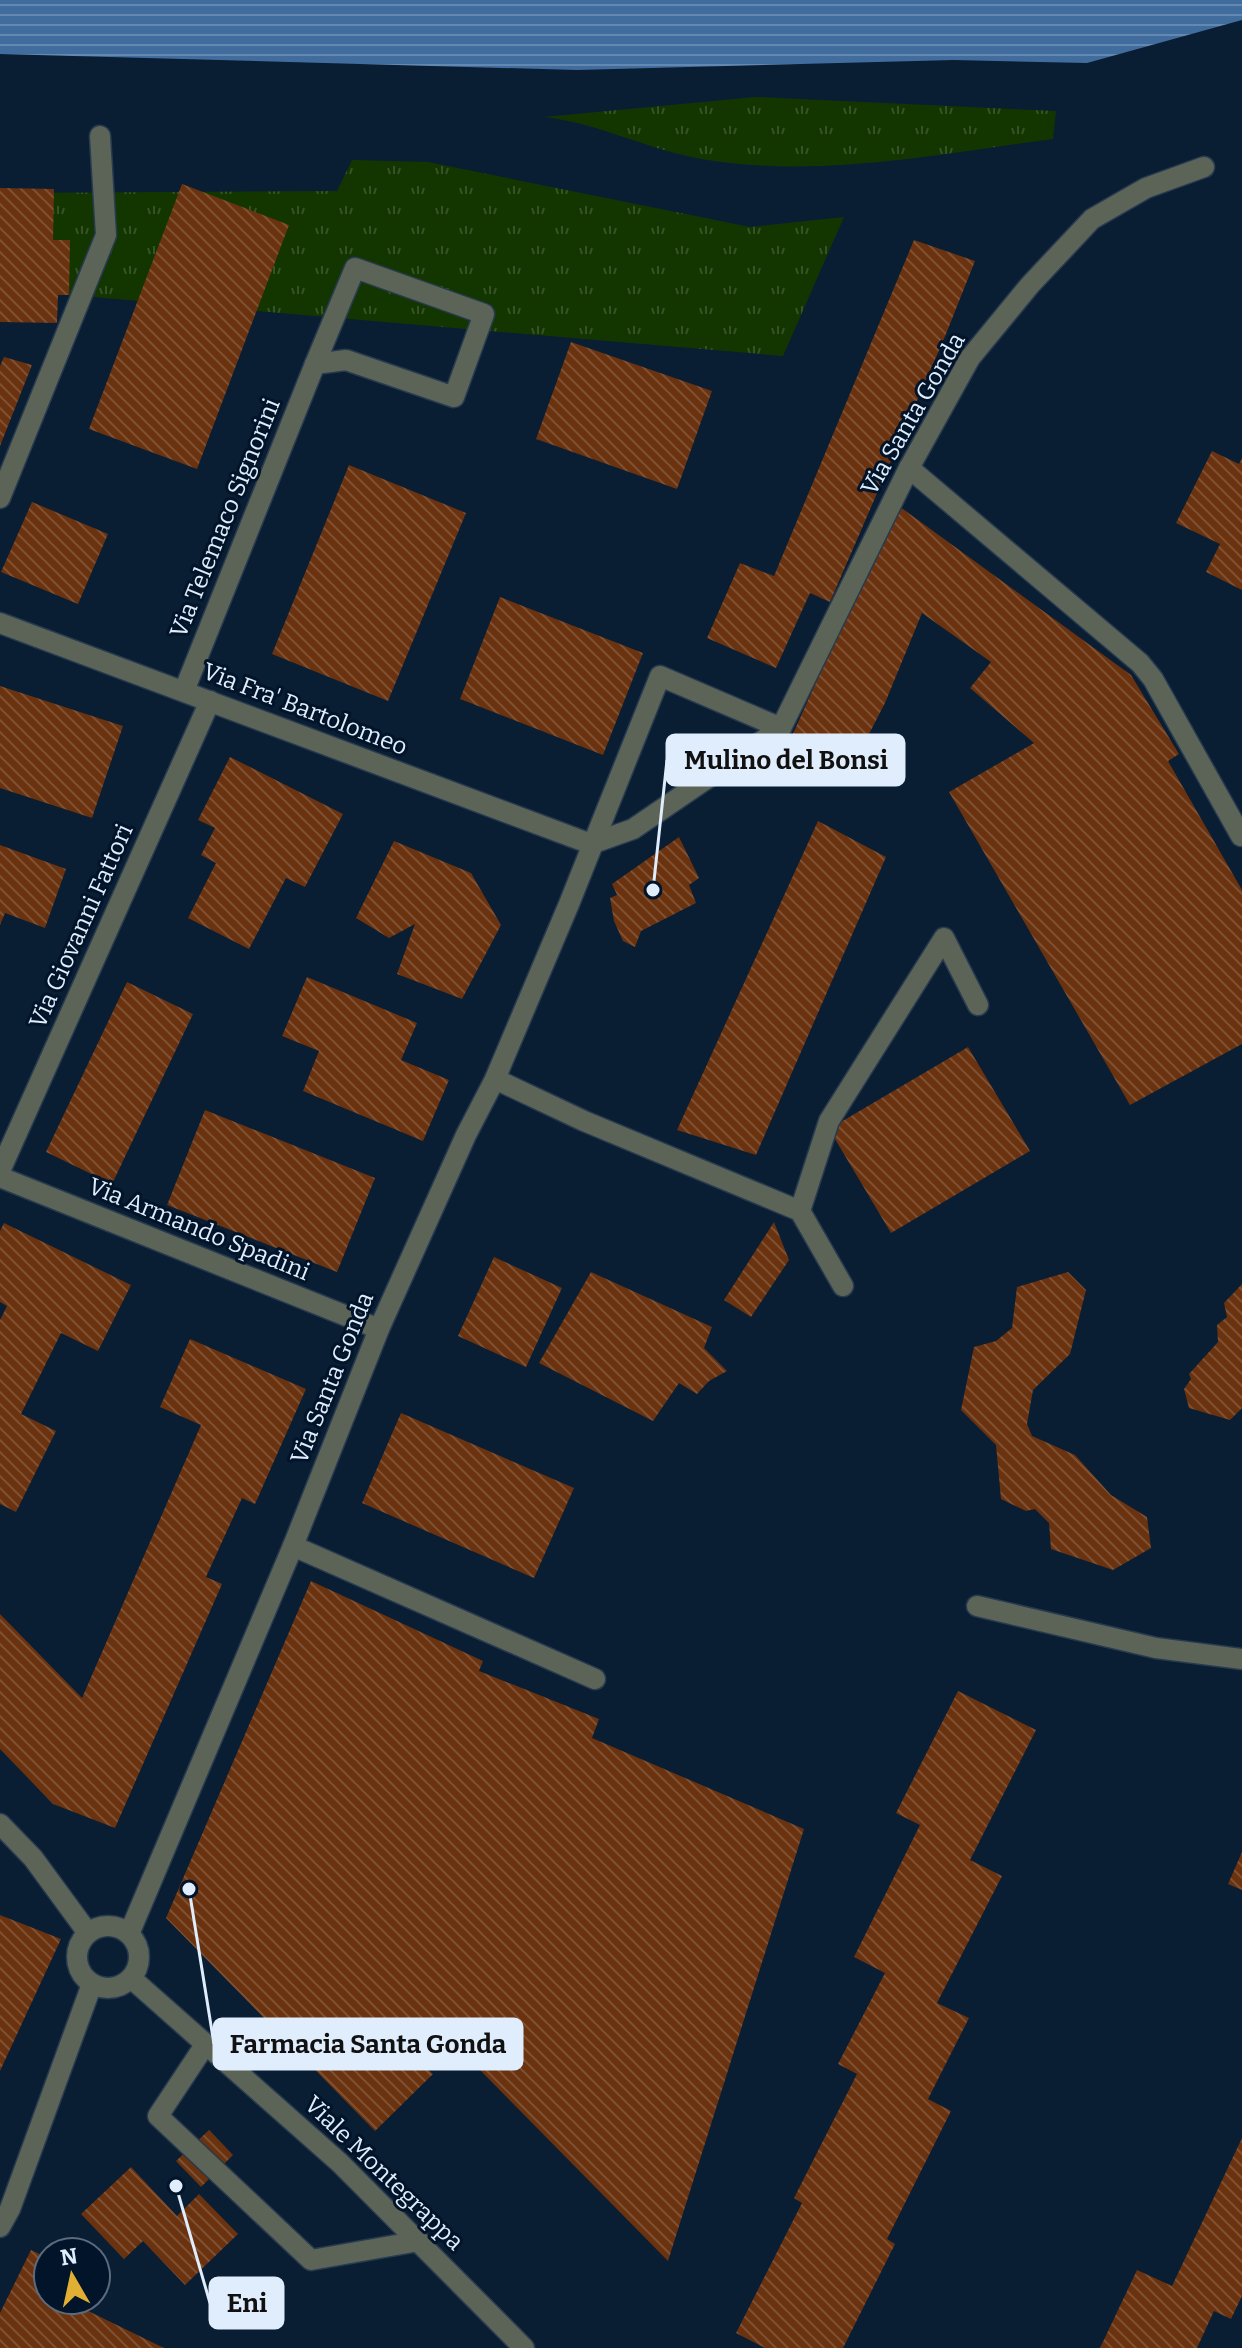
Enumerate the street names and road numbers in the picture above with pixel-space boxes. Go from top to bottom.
street label: Via Santa Gonda [855,328,971,500]
street label: Via Telemaco Signorini [164,394,286,642]
street label: Via Fra' Bartolomeo [199,657,411,761]
street label: Via Giovanni Fattori [23,820,139,1032]
street label: Via Armando Spadini [84,1172,314,1286]
street label: Via Santa Gonda [285,1288,379,1468]
street label: Viale Montegrappa [299,2090,469,2256]

